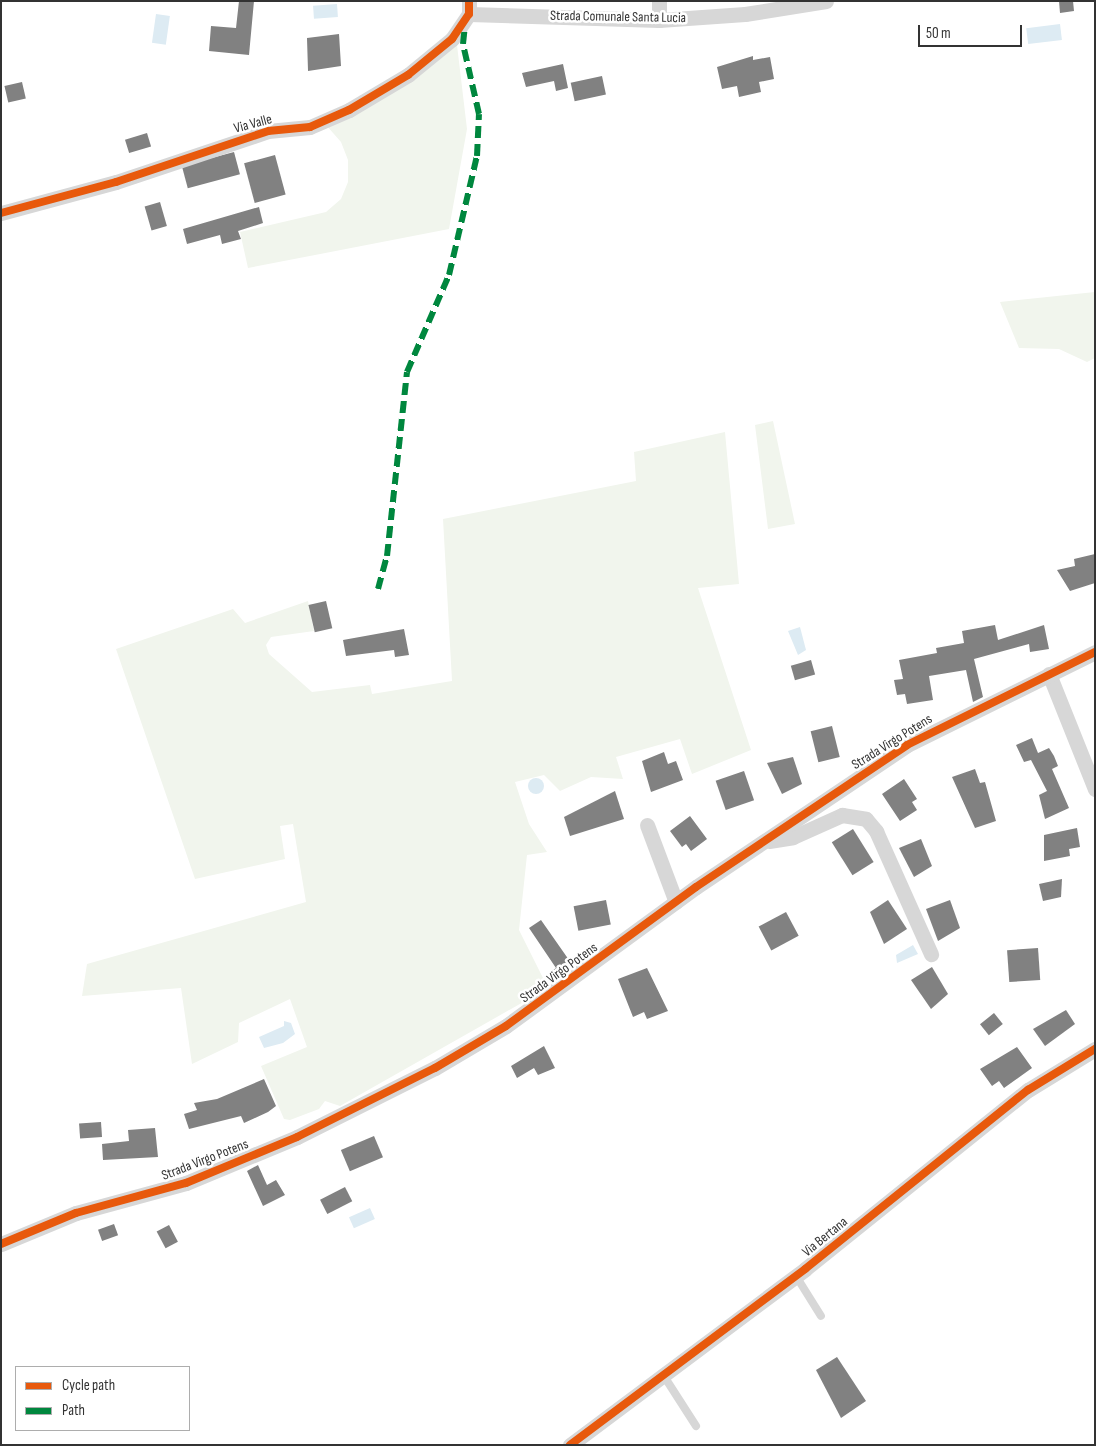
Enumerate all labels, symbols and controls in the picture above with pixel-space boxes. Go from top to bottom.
street label: Strada Comunale Santa Lucia [550,7,686,27]
scale bar [921,15,1025,47]
text: 50 m [926,24,951,43]
street label: Via Valle [232,111,274,137]
street label: Strada Virgo Potens [849,711,935,773]
street label: Strada Virgo Potens [517,939,601,1007]
street label: Strada Virgo Potens [159,1136,251,1184]
street label: Via Bertana [799,1214,851,1260]
legend [15,1366,190,1431]
text: Cycle path [62,1376,115,1395]
text: Path [62,1401,85,1420]

